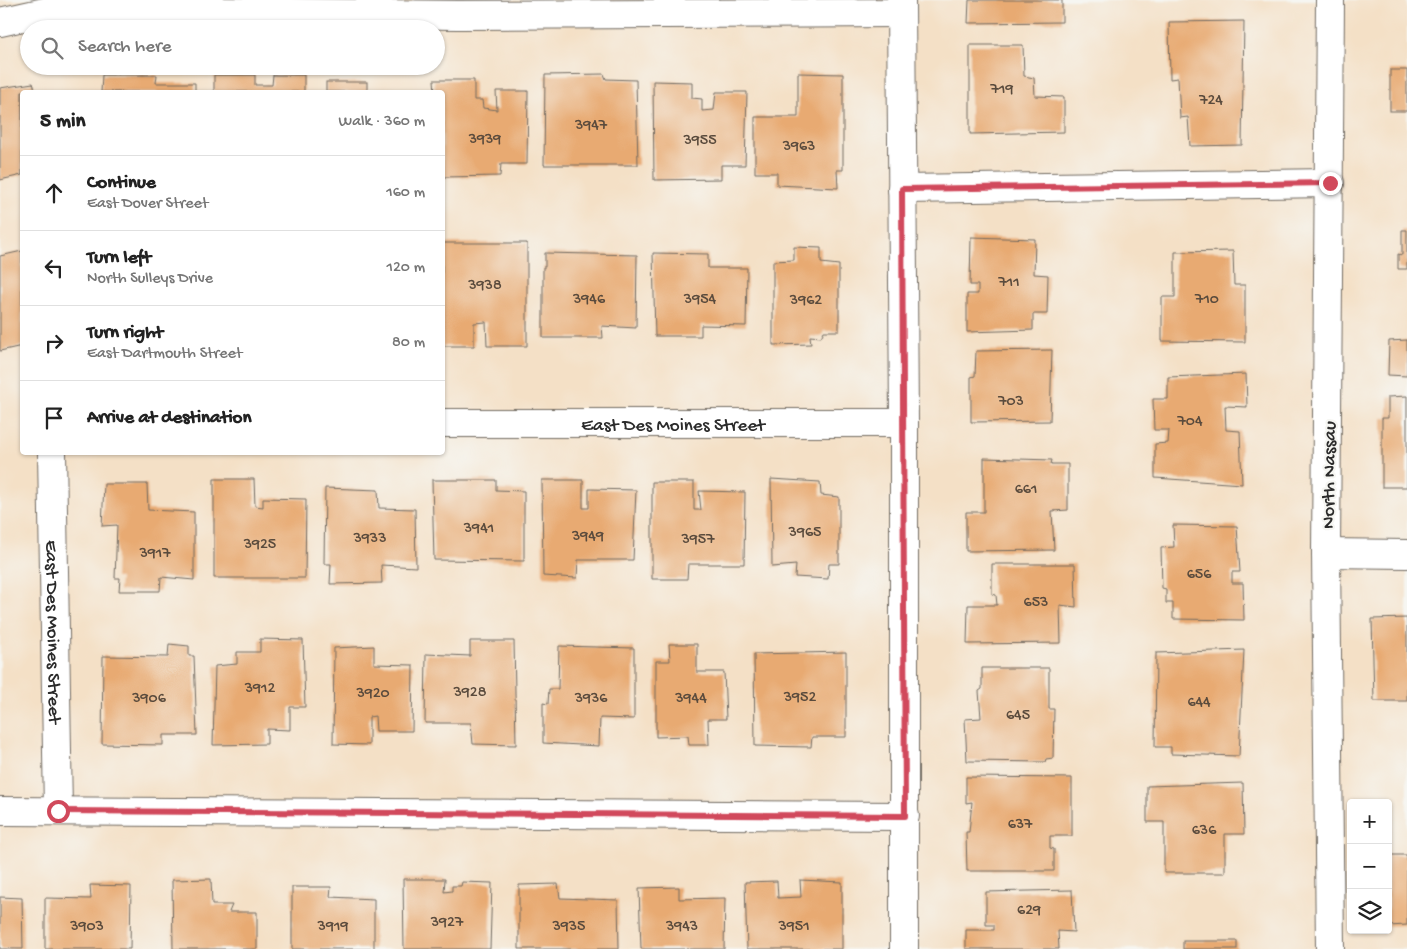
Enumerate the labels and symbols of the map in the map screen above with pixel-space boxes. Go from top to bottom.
house number: 719 [990,81,1013,100]
house number: 724 [1198,92,1223,111]
house number: 3947 [574,117,608,136]
house number: 3939 [468,131,501,150]
house number: 3955 [682,132,717,151]
house number: 3963 [782,138,815,157]
route end [1319,172,1342,195]
house number: 711 [997,274,1020,293]
house number: 3938 [467,277,502,296]
house number: 3946 [572,291,606,310]
house number: 3954 [683,291,717,310]
house number: 710 [1194,291,1219,310]
house number: 3962 [789,292,822,311]
house number: 703 [997,393,1024,412]
house number: 704 [1177,413,1203,432]
street label: East Des Moines Street [581,415,767,438]
street label: North Nassau [1318,421,1343,529]
house number: 661 [1015,481,1037,500]
house number: 3941 [463,520,494,539]
house number: 3965 [788,524,821,543]
house number: 3949 [571,528,604,547]
house number: 3933 [353,530,386,549]
house number: 3957 [680,531,715,550]
house number: 3925 [243,536,276,555]
street label: East Des Moines Street [38,540,65,726]
house number: 3917 [138,545,171,564]
house number: 656 [1187,566,1212,585]
house number: 653 [1024,594,1048,613]
house number: 3912 [244,680,275,699]
house number: 3928 [453,684,487,703]
house number: 3920 [355,685,390,704]
house number: 3952 [783,689,816,708]
house number: 3906 [131,690,167,709]
house number: 3936 [574,690,608,709]
house number: 3944 [674,690,707,709]
house number: 644 [1187,694,1211,713]
house number: 645 [1006,707,1030,726]
route start [47,800,70,823]
house number: 637 [1008,816,1033,835]
house number: 636 [1192,822,1217,841]
house number: 629 [1017,902,1041,921]
house number: 3927 [430,914,464,933]
house number: 3903 [69,918,104,937]
house number: 3919 [317,918,348,937]
house number: 3935 [551,918,586,937]
house number: 3943 [665,918,698,937]
house number: 3951 [777,918,810,937]

